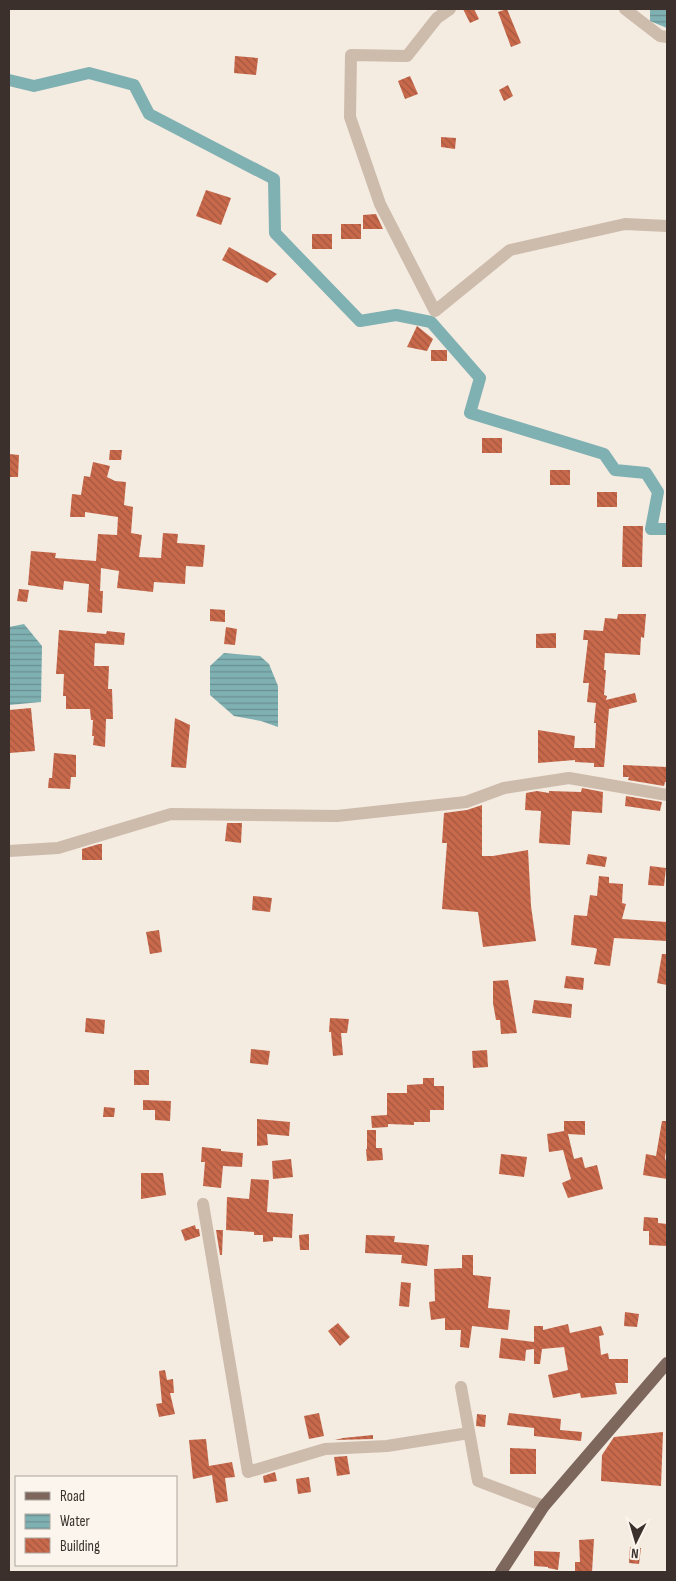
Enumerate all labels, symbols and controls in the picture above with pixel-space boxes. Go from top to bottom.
legend [15,1476,178,1566]
text: Road [60,1487,85,1506]
text: Water [60,1512,91,1531]
north arrow [611,1516,661,1566]
text: Building [60,1537,100,1556]
text: N [630,1545,639,1562]

